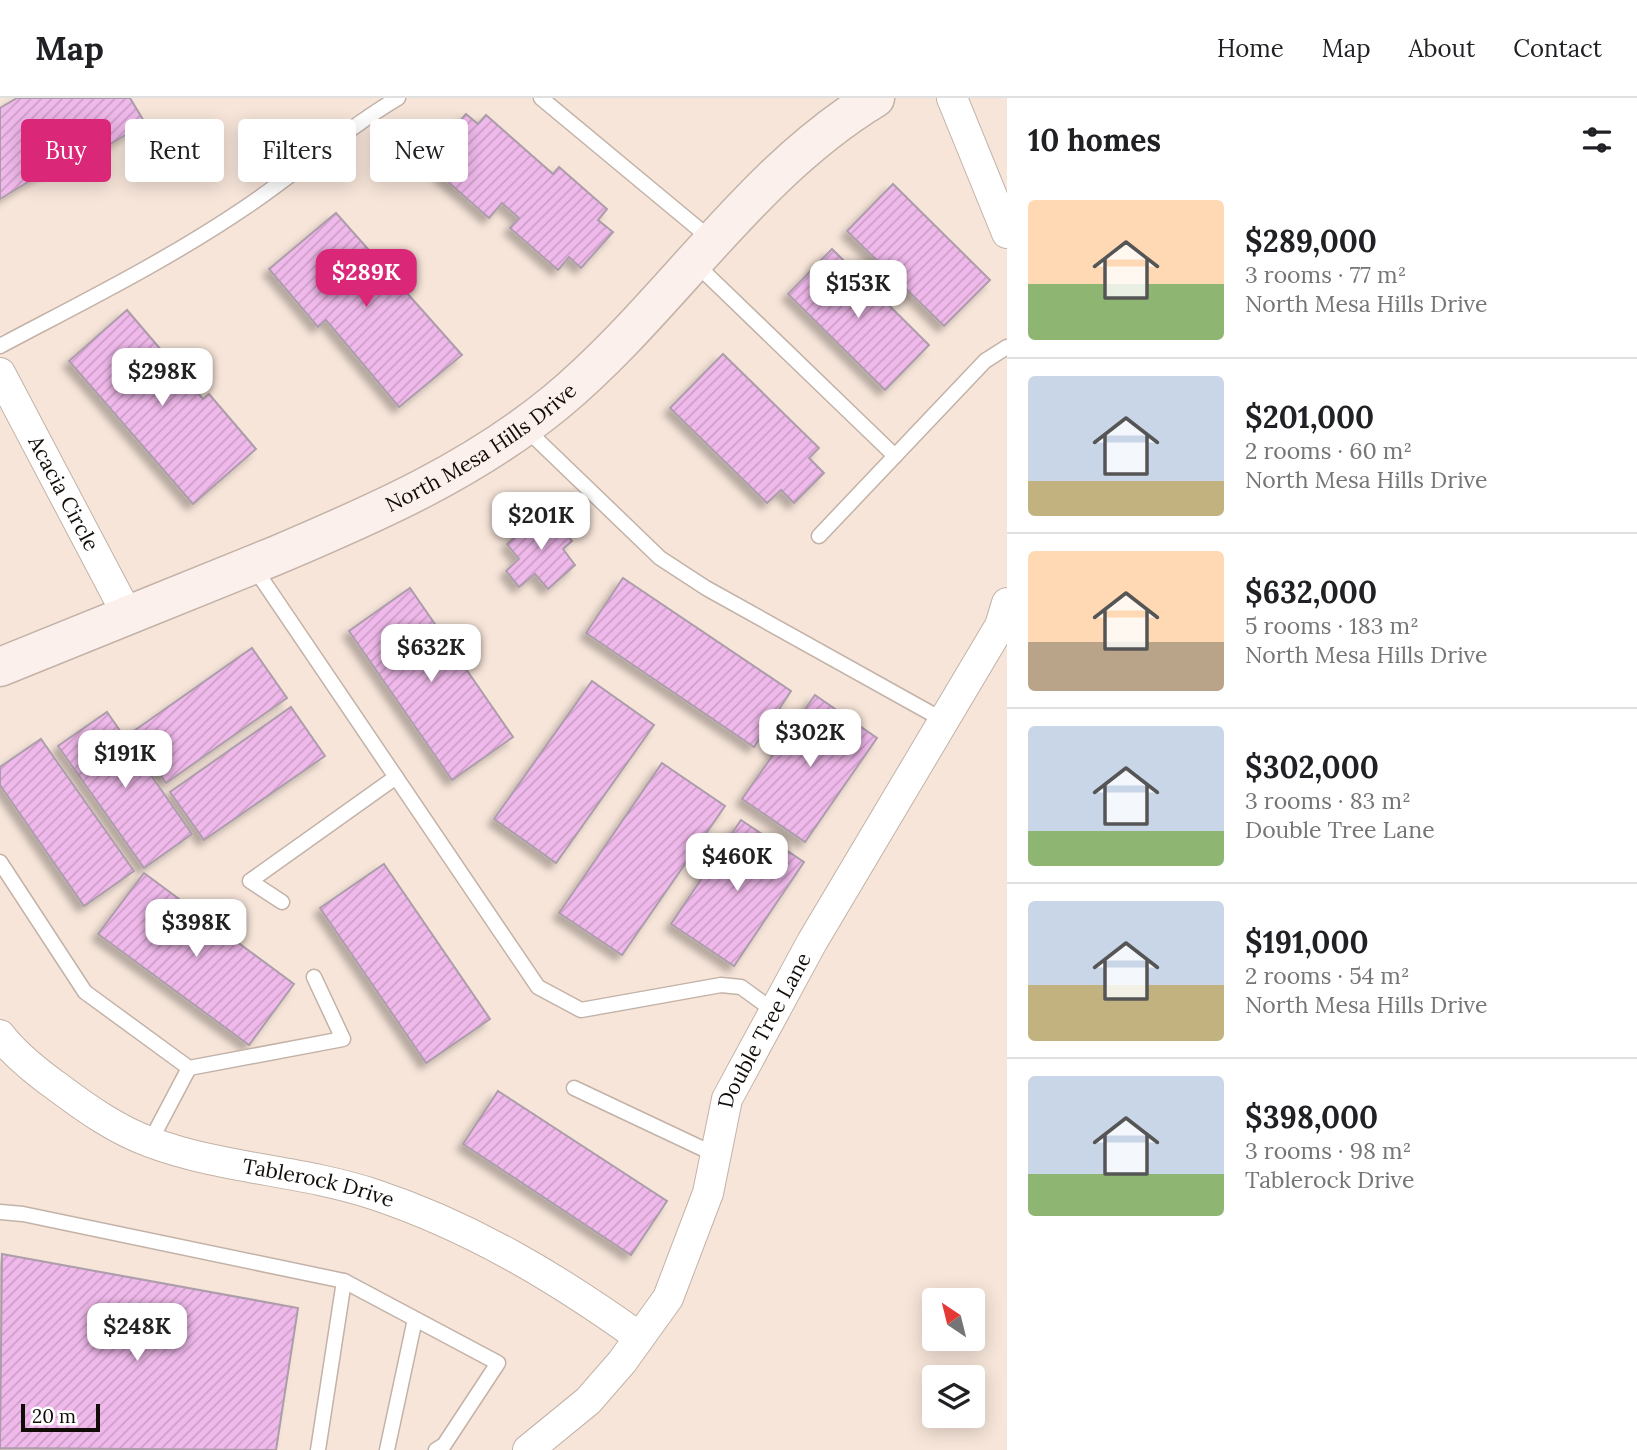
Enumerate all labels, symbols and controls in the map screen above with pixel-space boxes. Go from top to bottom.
text: Map [35,27,104,69]
text: Home [1217,33,1284,64]
text: Map [1322,33,1371,64]
text: About [1409,33,1475,64]
text: Contact [1513,33,1602,64]
chip: Buy [21,119,111,182]
chip: Rent [125,119,224,182]
chip: Filters [238,119,356,182]
chip: New [370,119,468,182]
text: 10 homes [1028,121,1161,159]
icon: filters [1578,121,1616,159]
text: $289,000 [1245,222,1377,260]
icon: home [1084,228,1168,312]
pin: $289K [317,250,415,309]
text: $289K [332,257,400,286]
pin: $153K [809,260,907,320]
text: 3 rooms · 77 m² [1245,260,1406,289]
text: $153K [826,268,890,297]
text: North Mesa Hills Drive [1245,289,1488,318]
pin: $298K [113,348,211,408]
text: $298K [128,356,196,385]
street label: North Mesa Hills Drive [381,377,582,518]
text: $201,000 [1245,398,1374,436]
icon: home [1084,404,1168,488]
street label: Acacia Circle [22,430,105,555]
text: 2 rooms · 60 m² [1245,436,1412,465]
text: North Mesa Hills Drive [1245,465,1488,494]
pin: $201K [492,492,590,552]
text: $201K [508,500,574,529]
text: $632,000 [1245,573,1377,611]
icon: home [1084,579,1168,663]
text: 5 rooms · 183 m² [1245,611,1419,640]
pin: $632K [382,624,480,684]
text: $632K [397,632,465,661]
text: North Mesa Hills Drive [1245,640,1488,669]
pin: $302K [761,710,859,769]
text: $302K [775,717,845,746]
pin: $191K [76,730,174,790]
text: $191K [94,738,156,767]
text: $302,000 [1245,748,1379,786]
icon: home [1084,754,1168,838]
text: 3 rooms · 83 m² [1245,786,1411,815]
text: Double Tree Lane [1245,815,1435,844]
pin: $460K [688,834,786,893]
text: $460K [702,841,772,870]
pin: $398K [147,900,245,959]
text: $398K [161,907,231,936]
text: $191,000 [1245,923,1369,961]
icon: home [1084,929,1168,1013]
street label: Double Tree Lane [712,948,817,1110]
text: 2 rooms · 54 m² [1245,961,1410,990]
text: North Mesa Hills Drive [1245,990,1488,1019]
text: $398,000 [1245,1098,1378,1136]
icon: home [1084,1104,1168,1188]
text: 3 rooms · 98 m² [1245,1136,1411,1165]
street label: Tablerock Drive [240,1152,398,1213]
text: Tablerock Drive [1245,1165,1415,1194]
north arrow [922,1288,985,1351]
map controls [922,1288,985,1428]
pin: $248K [88,1304,186,1363]
text: $248K [103,1311,171,1340]
button: layers [922,1365,985,1428]
scale bar [21,1401,100,1433]
text: 20 m [32,1404,76,1428]

